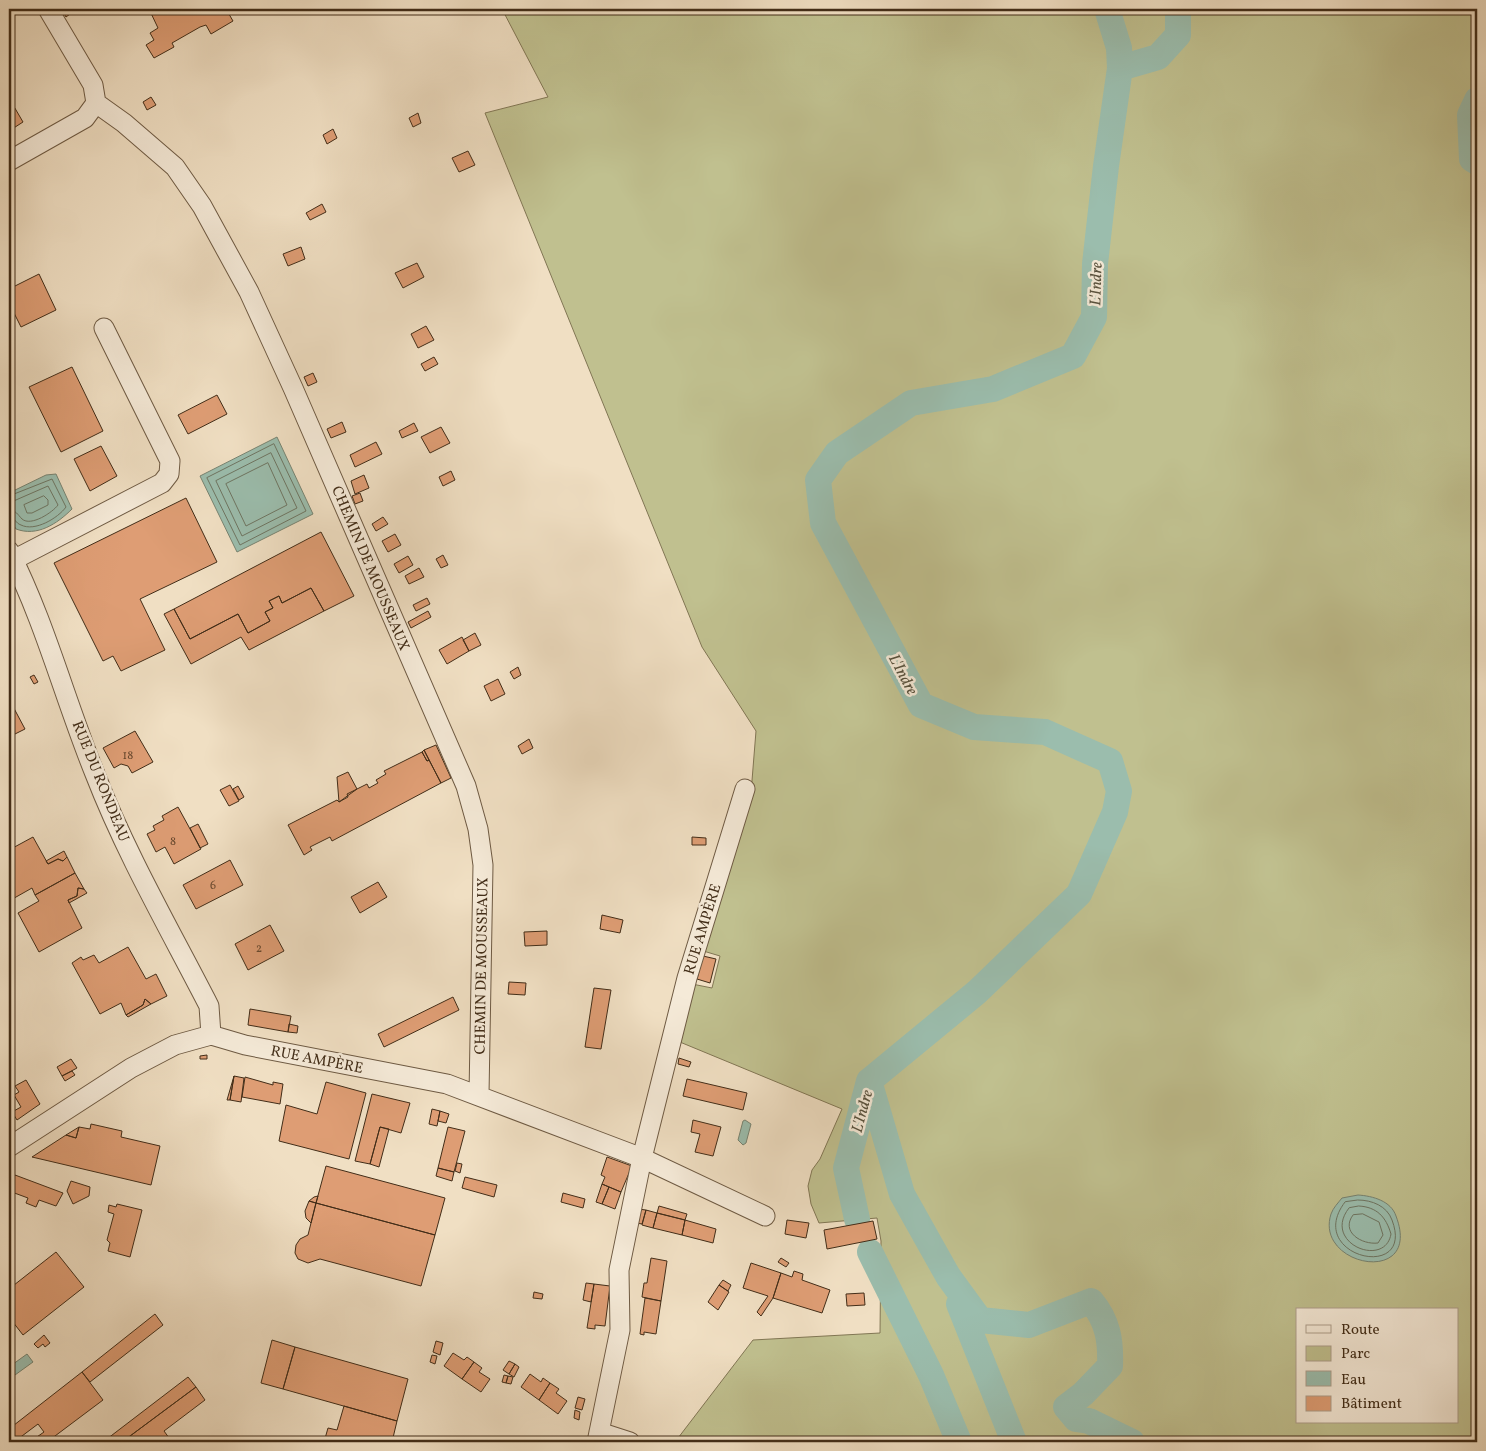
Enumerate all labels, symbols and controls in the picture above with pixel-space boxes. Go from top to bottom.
water label: L'Indre [1085,262,1109,306]
street label: CHEMIN DE MOUSSEAUX [325,483,414,654]
water label: L'Indre [882,651,922,699]
street label: RUE DU RONDEAU [66,718,133,845]
house number: 18 [123,748,133,764]
house number: 8 [170,834,176,850]
street label: CHEMIN DE MOUSSEAUX [470,877,495,1055]
house number: 6 [210,878,216,894]
street label: RUE AMPÈRE [680,881,727,977]
house number: 2 [256,941,262,957]
street label: RUE AMPÈRE [269,1041,365,1080]
water label: L'Indre [847,1088,879,1135]
legend [1296,1308,1458,1424]
text: Route [1341,1320,1380,1341]
text: Parc [1341,1344,1370,1365]
text: Eau [1341,1370,1366,1391]
text: Bâtiment [1341,1394,1402,1415]

